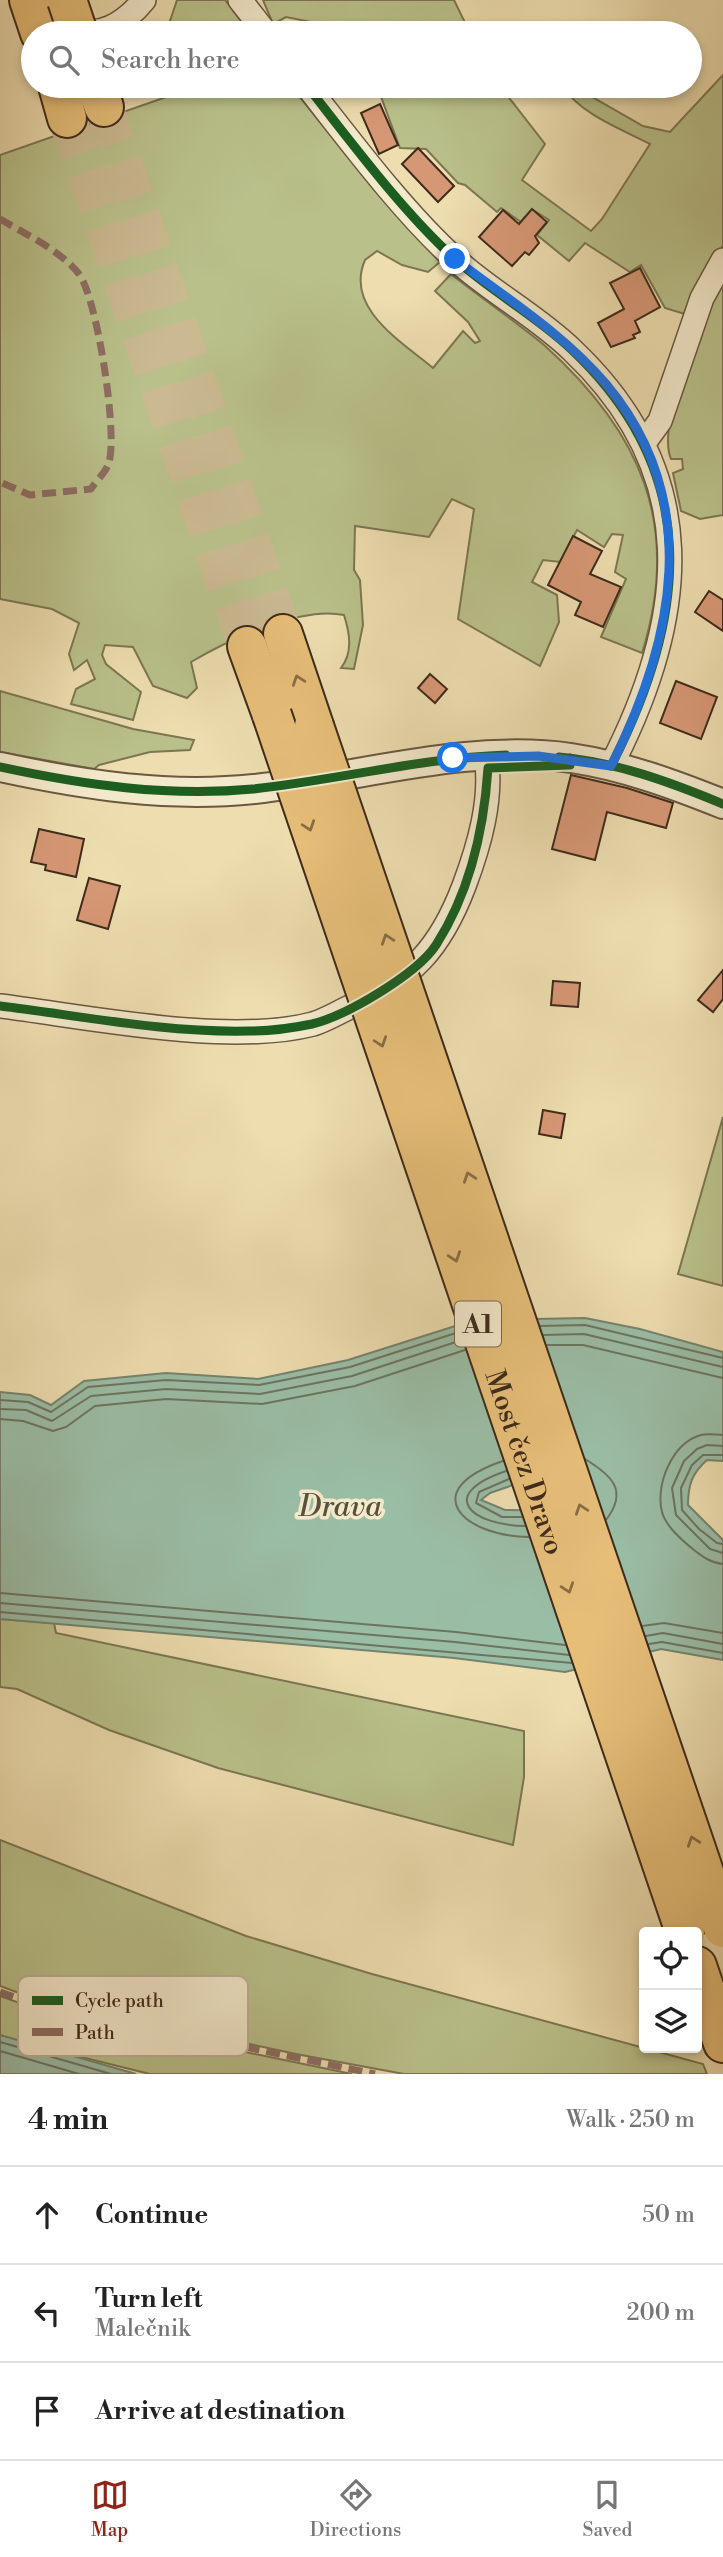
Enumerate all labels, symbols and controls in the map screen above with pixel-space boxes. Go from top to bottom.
search box [21,21,702,98]
icon: search [45,41,83,79]
text: Search here [101,44,240,76]
route end [439,243,470,274]
one-way arrow [292,675,306,687]
route start [437,742,468,773]
one-way arrow [301,819,315,831]
one-way arrow [381,934,395,946]
one-way arrow [373,1035,387,1047]
one-way arrow [463,1172,477,1184]
one-way arrow [447,1250,461,1262]
road number: A1 [455,1302,501,1346]
street label: Most čez Dravo [477,1366,572,1560]
water label: Drava [297,1488,382,1526]
one-way arrow [574,1503,589,1515]
one-way arrow [560,1581,574,1593]
one-way arrow [687,1835,701,1847]
map controls [639,1927,702,2053]
button: locate [639,1927,702,1990]
legend [18,1976,248,2056]
text: Cycle path [75,1989,164,2013]
button: layers [639,1990,702,2053]
text: Path [75,2021,115,2045]
text: 4 min [28,2101,108,2139]
text: Walk · 250 m [566,2106,695,2134]
icon: ahead [28,2196,66,2234]
text: Continue [95,2199,208,2231]
text: 50 m [642,2201,695,2229]
text: Turn left [95,2283,203,2315]
icon: left [28,2294,66,2332]
text: 200 m [627,2299,695,2327]
text: Malečnik [95,2315,190,2343]
icon: arrive [28,2392,66,2430]
text: Arrive at destination [95,2395,345,2427]
tab: Map [91,2476,129,2542]
tab: Directions [310,2476,401,2542]
tab: Saved [583,2476,632,2542]

